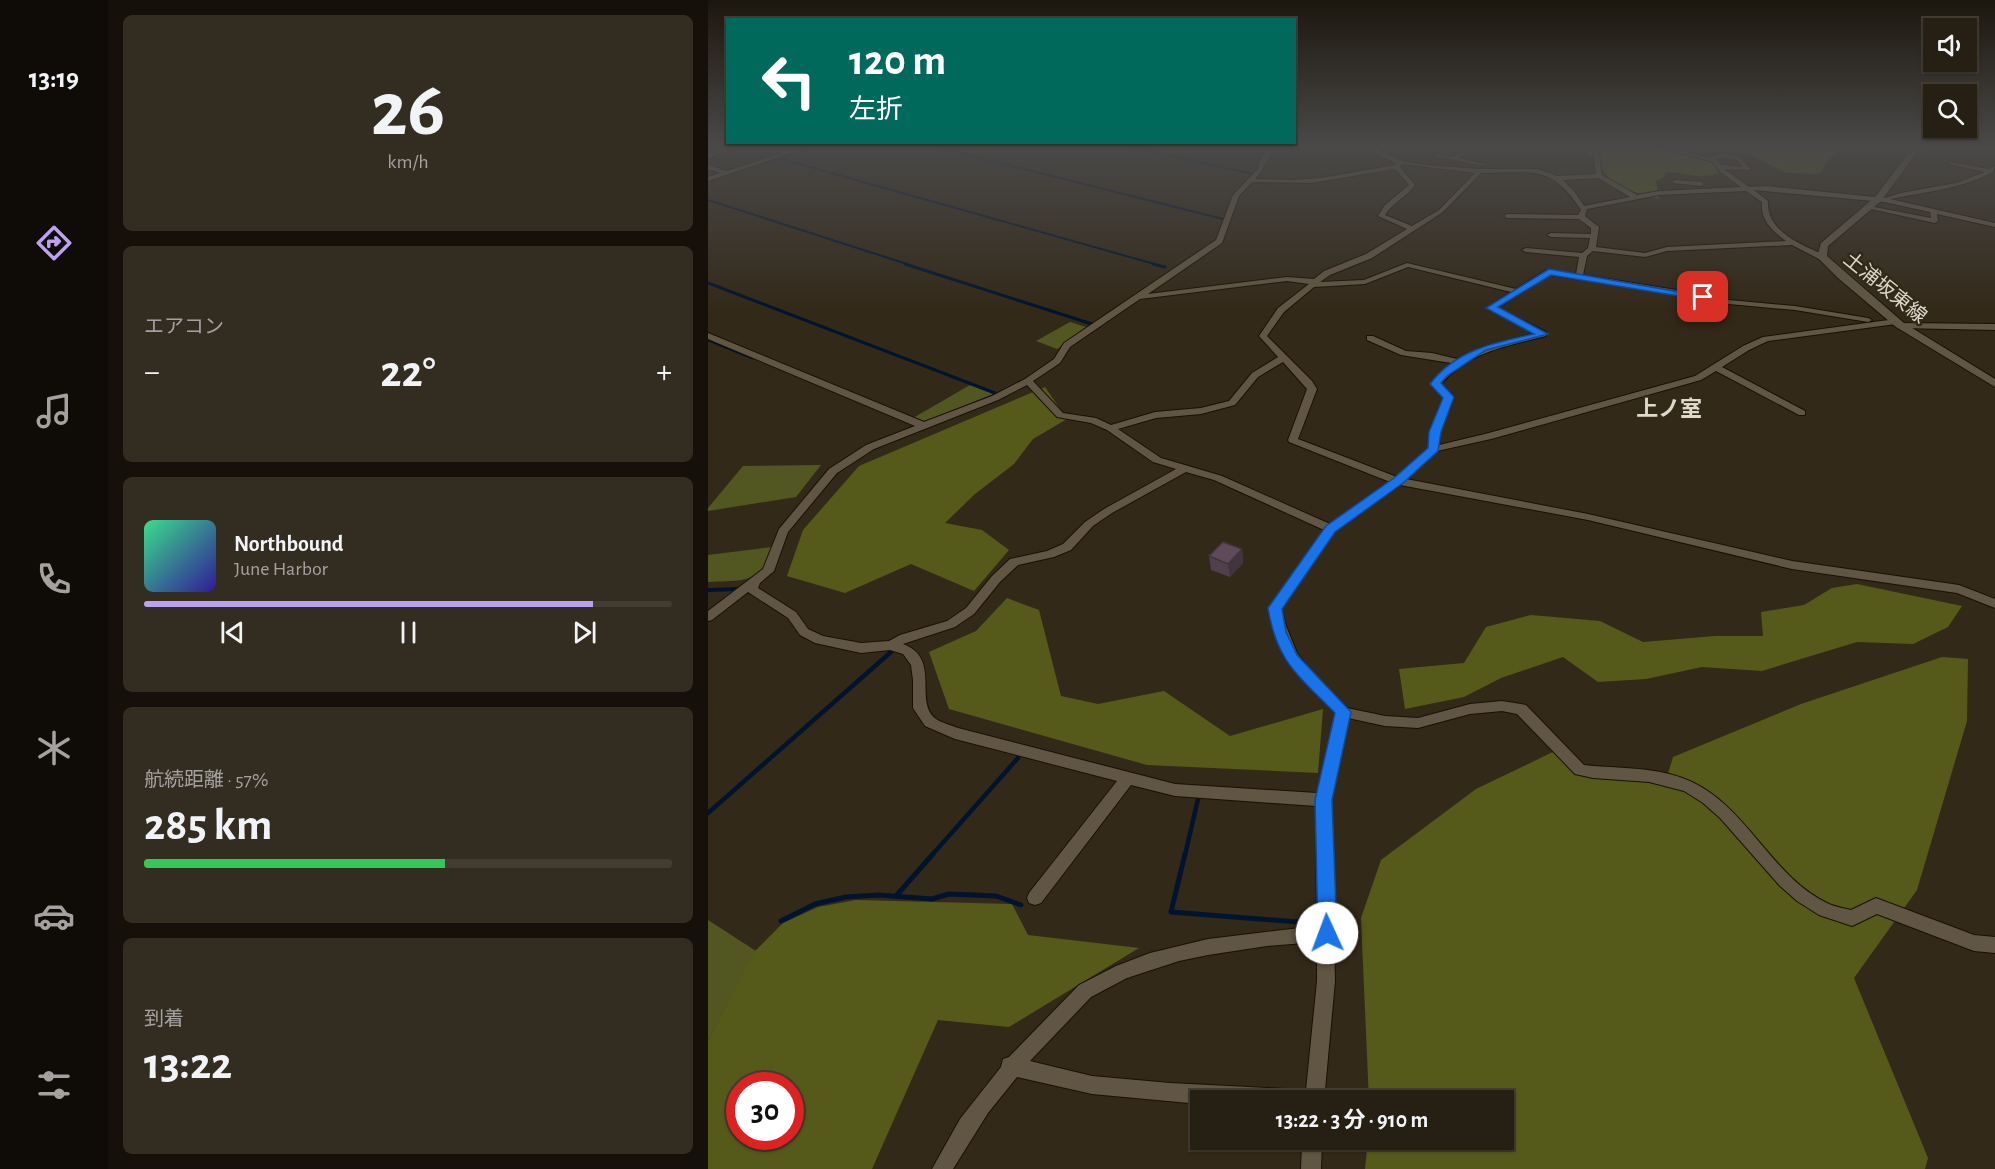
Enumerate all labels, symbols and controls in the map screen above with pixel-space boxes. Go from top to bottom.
map controls [1923,18,1977,138]
button: sound [1923,18,1977,72]
text: 120 m [849,40,946,82]
icon: left [750,42,828,120]
text: 13:19 [29,65,79,92]
text: 26 [371,72,445,150]
button: search [1923,84,1977,138]
text: 左折 [849,96,903,123]
text: km/h [387,152,429,172]
icon: directions [33,222,75,264]
street label: 土浦坂東線 [1840,247,1931,327]
pin [1677,271,1728,322]
icon: arrive [1686,280,1719,313]
text: エアコン [144,317,224,337]
text: 22° [380,350,436,395]
text: − [144,356,160,389]
text: + [656,356,672,389]
icon: music [33,390,75,432]
district label: 上ノ室 [1636,397,1702,420]
text: Northbound [234,533,343,555]
icon: phone [33,558,75,600]
text: June Harbor [234,559,328,579]
icon: previous [216,616,249,649]
icon: pause [392,616,425,649]
icon: next [568,616,601,649]
icon: climate [33,727,75,769]
text: 航続距離 · 57% [144,770,268,790]
text: 285 km [144,803,272,848]
icon: car [33,895,75,937]
position arrow [1295,901,1359,965]
text: 到着 [144,1009,184,1029]
text: 13:22 [144,1042,232,1087]
icon: filters [33,1064,75,1106]
speed limit sign: 30 [726,1072,804,1150]
text: 13:22 · 3 分 · 910 m [1276,1109,1428,1131]

